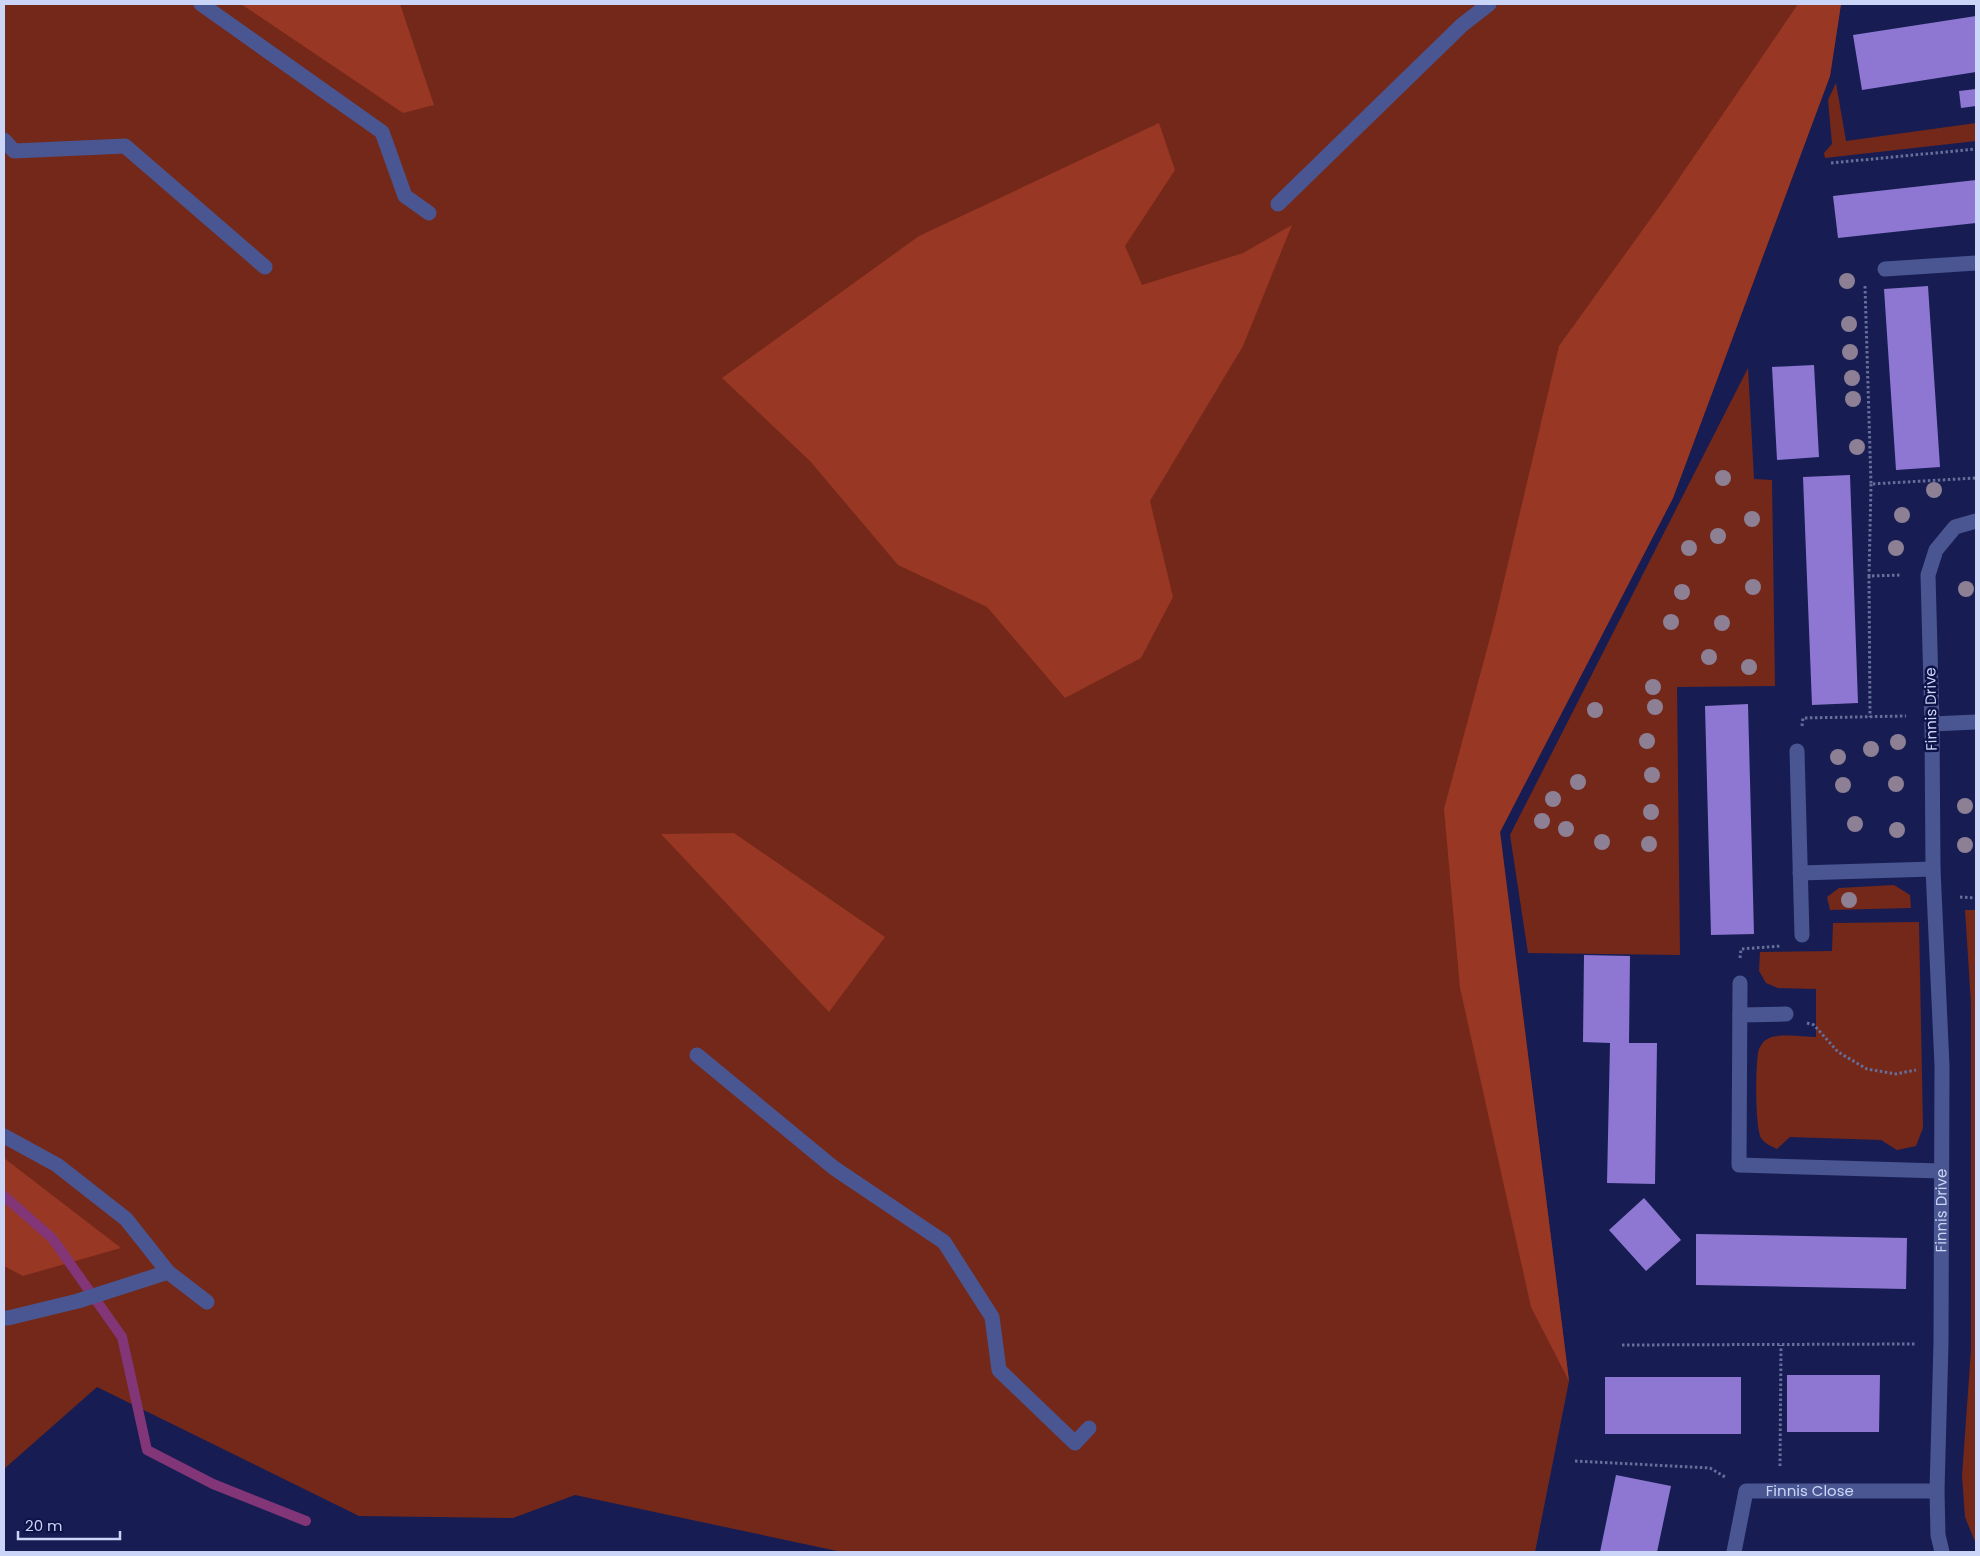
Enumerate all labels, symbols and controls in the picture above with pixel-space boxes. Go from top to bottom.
street label: Finnis Drive [1919,667,1942,751]
street label: Finnis Drive [1930,1169,1952,1252]
street label: Finnis Close [1766,1480,1854,1501]
scale bar [18,1508,120,1540]
text: 20 m [25,1515,63,1536]

